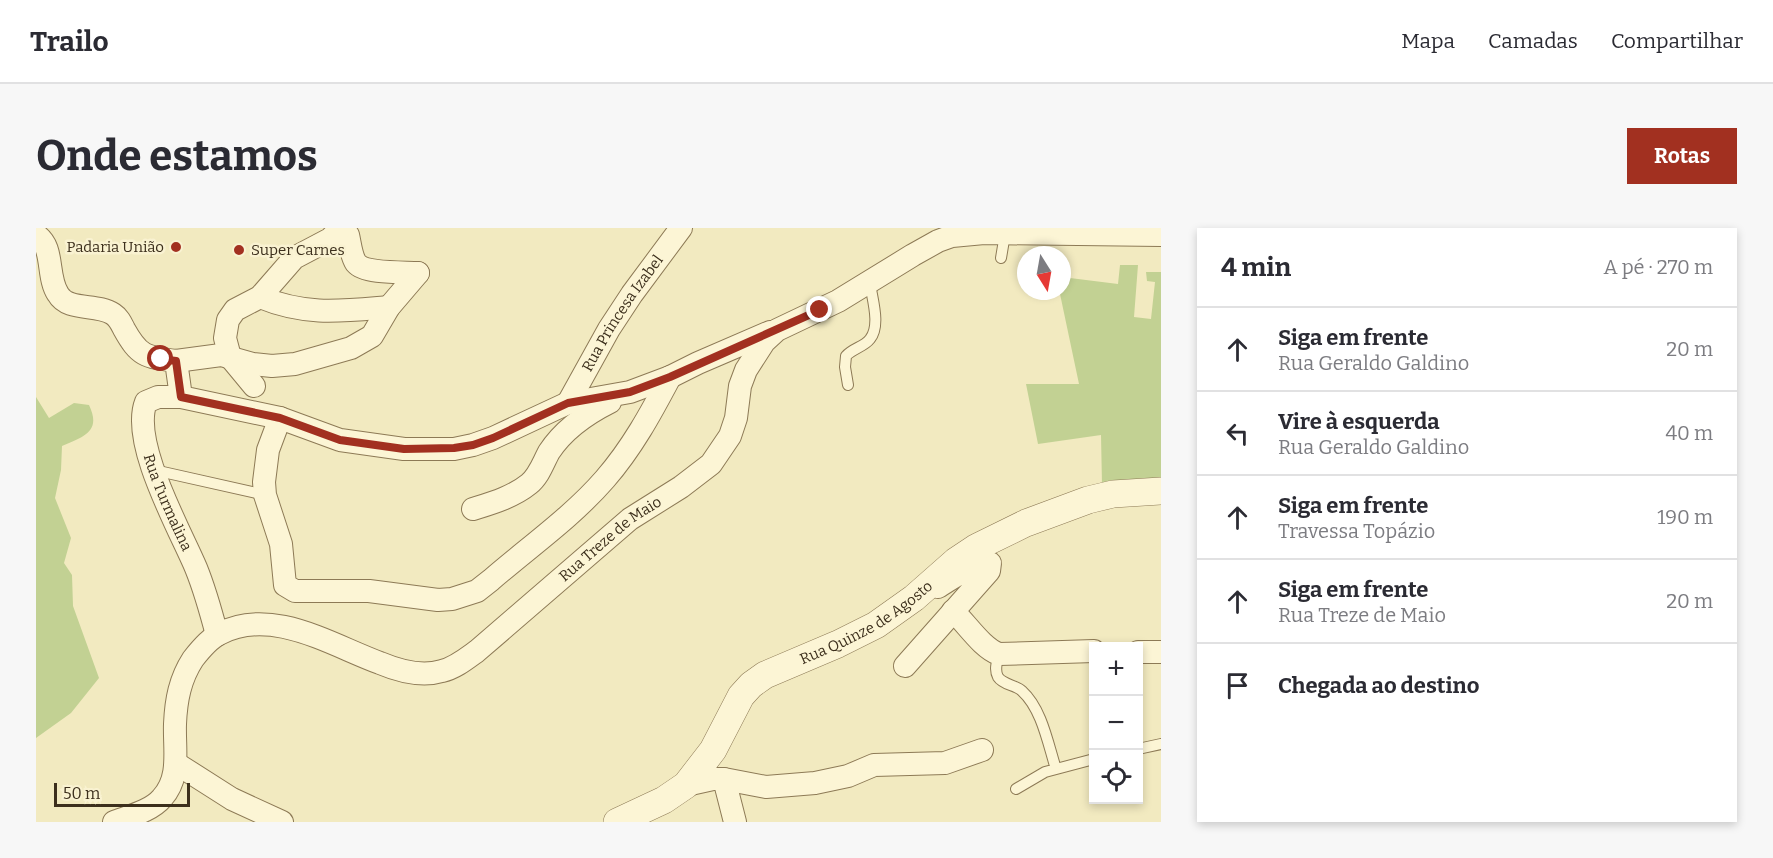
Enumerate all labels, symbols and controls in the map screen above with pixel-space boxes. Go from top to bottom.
text: Trailo [30,25,109,58]
text: Mapa [1401,28,1455,54]
text: Camadas [1488,28,1578,54]
text: Compartilhar [1611,28,1743,54]
button: Rotas [1627,128,1737,184]
text: Onde estamos [36,131,318,181]
place label: Padaria União [67,238,164,256]
marker: Padaria União [169,240,183,254]
place label: Super Carnes [251,241,345,259]
marker: Super Carnes [232,243,246,257]
north arrow [1017,246,1071,300]
street label: Rua Princesa Izabel [578,252,667,375]
text: 4 min [1221,252,1291,283]
text: A pé · 270 m [1603,255,1713,279]
route end [806,296,832,322]
text: Siga em frente [1278,324,1428,351]
icon: ahead [1221,333,1254,366]
text: 20 m [1666,337,1713,361]
route start [147,345,173,371]
text: Rua Geraldo Galdino [1278,351,1469,375]
text: Vire à esquerda [1278,408,1439,435]
icon: left [1221,417,1254,450]
text: 40 m [1665,421,1713,445]
text: Rua Geraldo Galdino [1278,435,1469,459]
street label: Rua Turmalina [140,452,196,554]
text: Siga em frente [1278,492,1428,519]
street label: Rua Treze de Maio [555,493,665,585]
icon: ahead [1221,501,1254,534]
text: 190 m [1657,505,1713,529]
text: Travessa Topázio [1278,519,1435,543]
text: Siga em frente [1278,576,1428,603]
street label: Rua Quinze de Agosto [797,577,936,668]
icon: ahead [1221,585,1254,618]
text: 20 m [1666,589,1713,613]
text: Rua Treze de Maio [1278,603,1446,627]
map controls [1089,642,1143,804]
button: + [1089,642,1143,696]
icon: arrive [1221,669,1254,702]
text: Chegada ao destino [1278,672,1479,699]
button: − [1089,696,1143,750]
button: locate [1089,750,1143,804]
scale bar [54,780,190,808]
text: 50 m [63,784,100,803]

